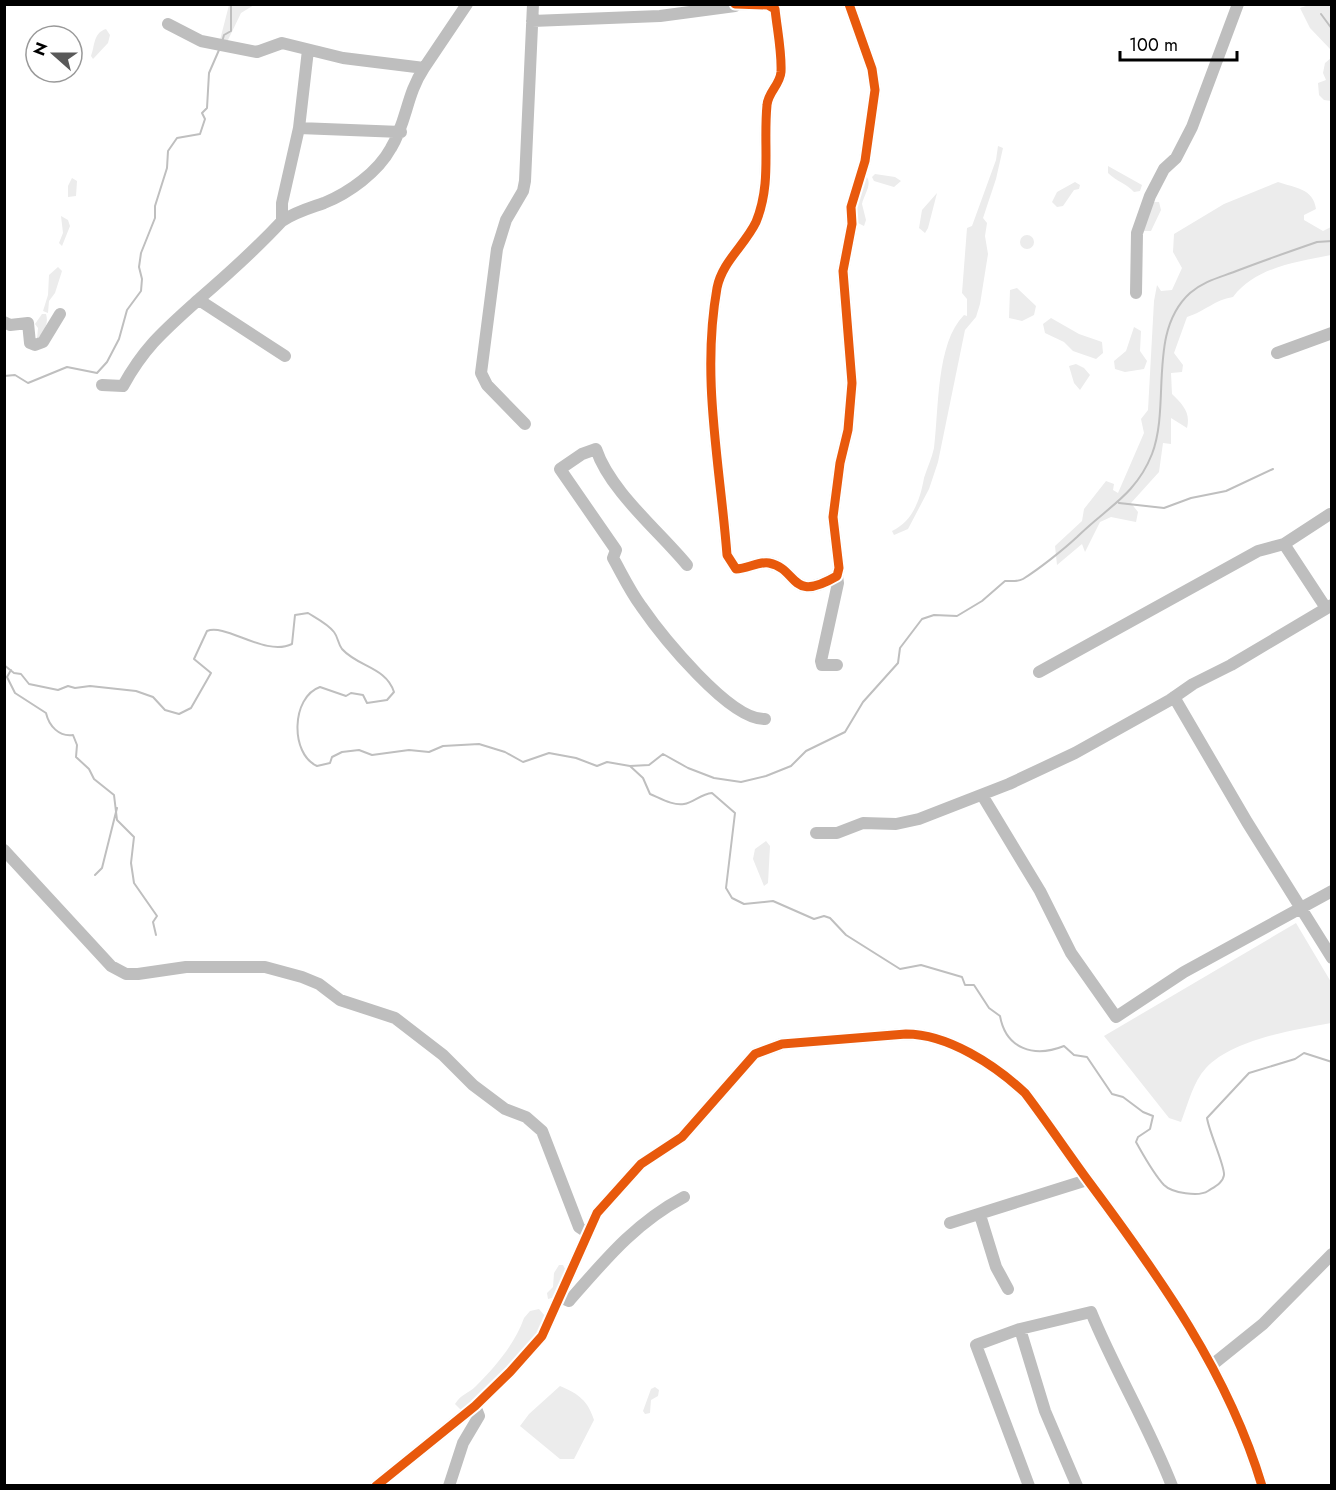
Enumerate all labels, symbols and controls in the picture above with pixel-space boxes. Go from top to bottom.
north arrow [24,24,84,84]
scale bar [1120,24,1237,62]
text: 100 m [1129,32,1178,58]
text: N [27,39,53,59]

